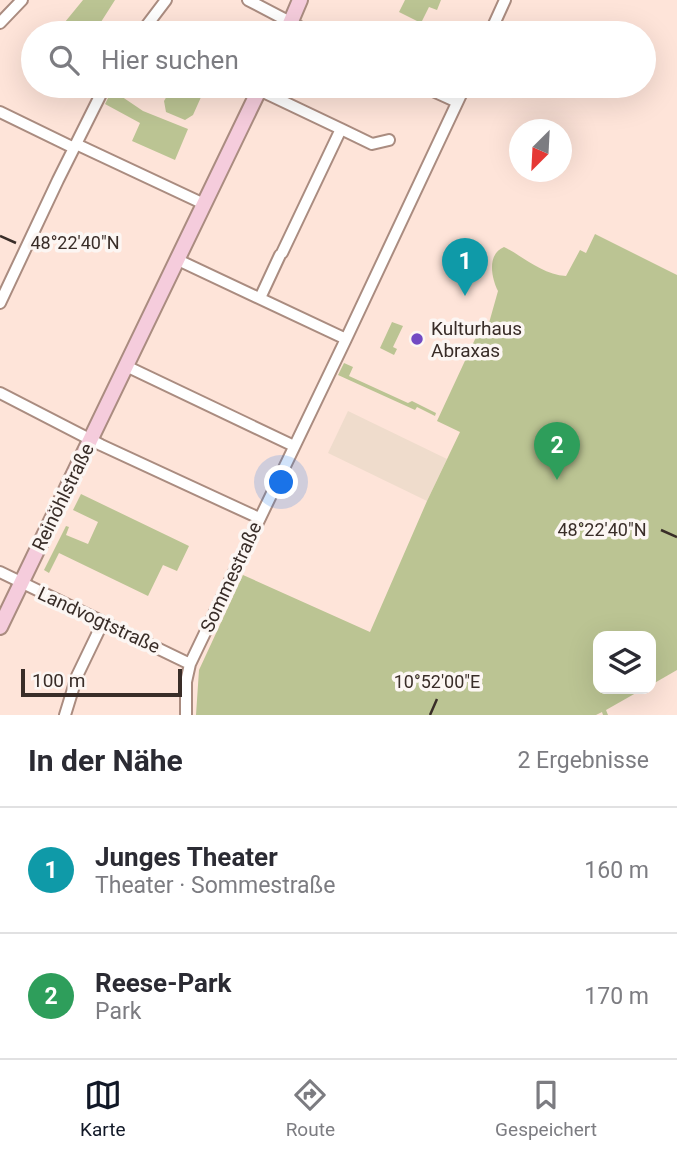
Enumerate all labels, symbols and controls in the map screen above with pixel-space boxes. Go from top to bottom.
search box [21,21,656,98]
icon: search [45,41,83,79]
text: Hier suchen [101,45,239,75]
north arrow [509,119,572,182]
text: 48°22'40"N [30,232,120,253]
pin: 1 [442,238,488,296]
place label: Kulturhaus Abraxas [431,317,522,362]
marker: Kulturhaus Abraxas [409,331,425,347]
pin: 2 [534,422,580,480]
street label: Reinöhlstraße [27,440,99,554]
your location [264,465,298,499]
street label: Sommestraße [195,518,267,636]
text: 48°22'40"N [557,519,647,540]
street label: Landvogtstraße [34,582,164,658]
map controls [593,631,656,694]
button: layers [593,631,656,694]
scale bar [21,666,182,698]
text: 100 m [32,669,85,692]
text: 10°52'00"E [394,671,480,692]
text: In der Nähe [28,743,183,778]
text: 2 Ergebnisse [517,747,649,774]
text: Junges Theater [95,842,278,872]
text: 1 [44,857,58,884]
text: 160 m [584,857,649,884]
text: Theater · Sommestraße [95,872,335,899]
text: Reese-Park [95,968,231,998]
text: 2 [44,983,58,1010]
text: 170 m [584,983,649,1010]
text: Park [95,998,141,1025]
tab: Karte [80,1076,126,1141]
tab: Route [286,1076,335,1141]
tab: Gespeichert [495,1076,597,1141]

